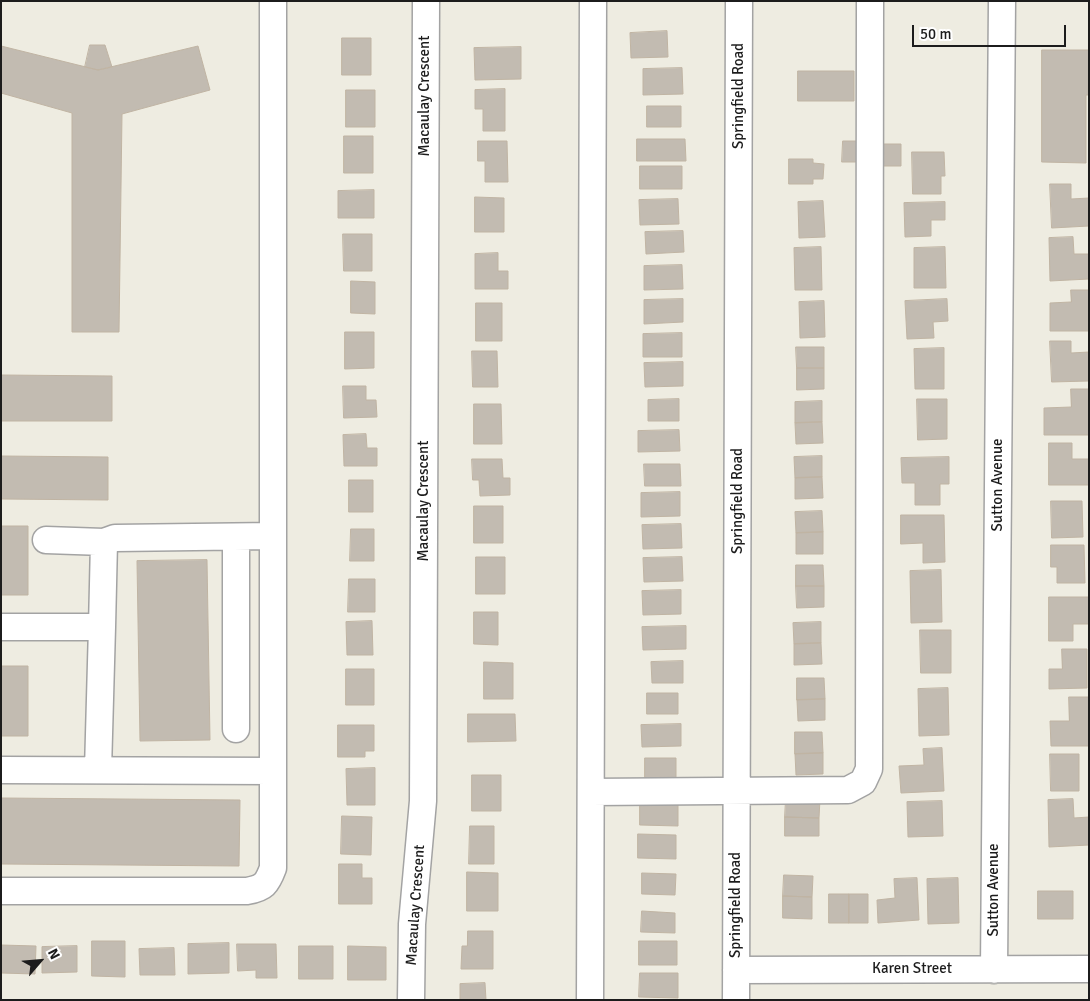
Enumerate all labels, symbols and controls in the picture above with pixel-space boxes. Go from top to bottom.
scale bar [915,15,1069,47]
text: 50 m [920,25,951,43]
street label: Macaulay Crescent [416,35,434,157]
street label: Springfield Road [730,43,748,149]
street label: Sutton Avenue [989,438,1007,532]
street label: Macaulay Crescent [415,440,433,562]
street label: Springfield Road [729,448,747,554]
street label: Sutton Avenue [985,843,1003,937]
street label: Macaulay Crescent [403,844,429,966]
street label: Springfield Road [727,852,745,958]
north arrow [15,936,65,986]
text: N [44,946,64,962]
street label: Karen Street [872,960,952,978]

